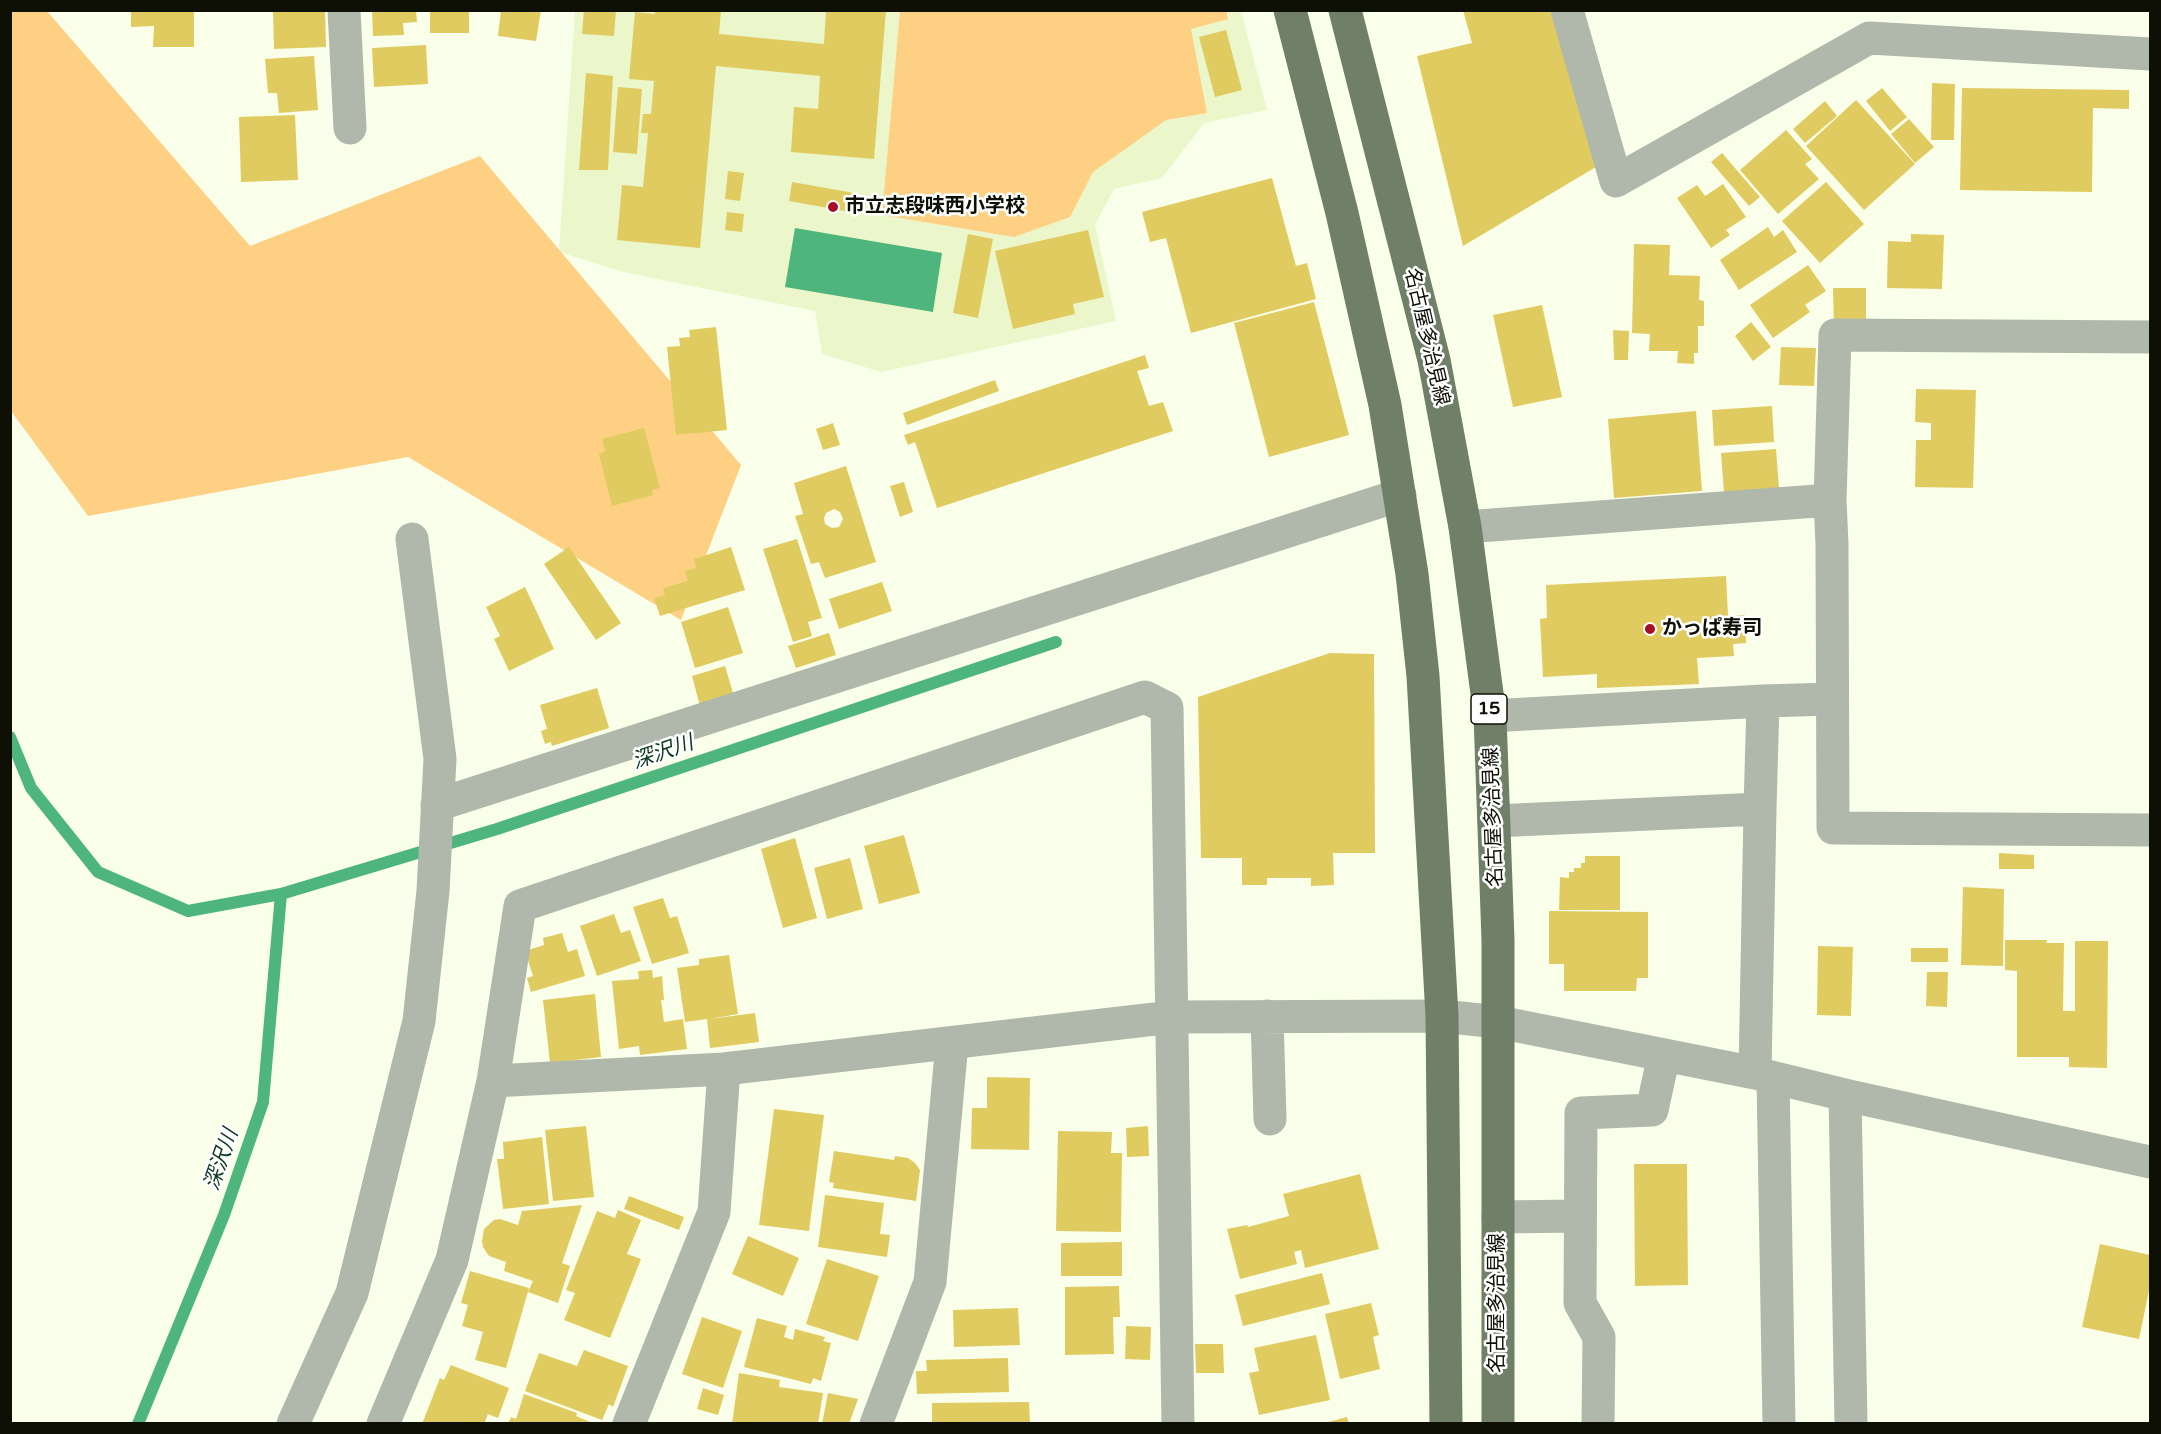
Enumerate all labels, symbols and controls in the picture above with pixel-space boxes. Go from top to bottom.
place label: 市立志段味西小学校 [845,195,1025,219]
marker: 市立志段味西小学校 [826,200,840,214]
street label: 名古屋多治見線 [1399,266,1453,408]
place label: かっぱ寿司 [1662,617,1762,641]
marker: かっぱ寿司 [1643,622,1657,636]
road number: 15 [1471,694,1507,724]
water label: 深沢川 [629,731,697,775]
street label: 名古屋多治見線 [1480,747,1508,887]
water label: 深沢川 [200,1126,244,1194]
street label: 名古屋多治見線 [1486,1233,1510,1373]

